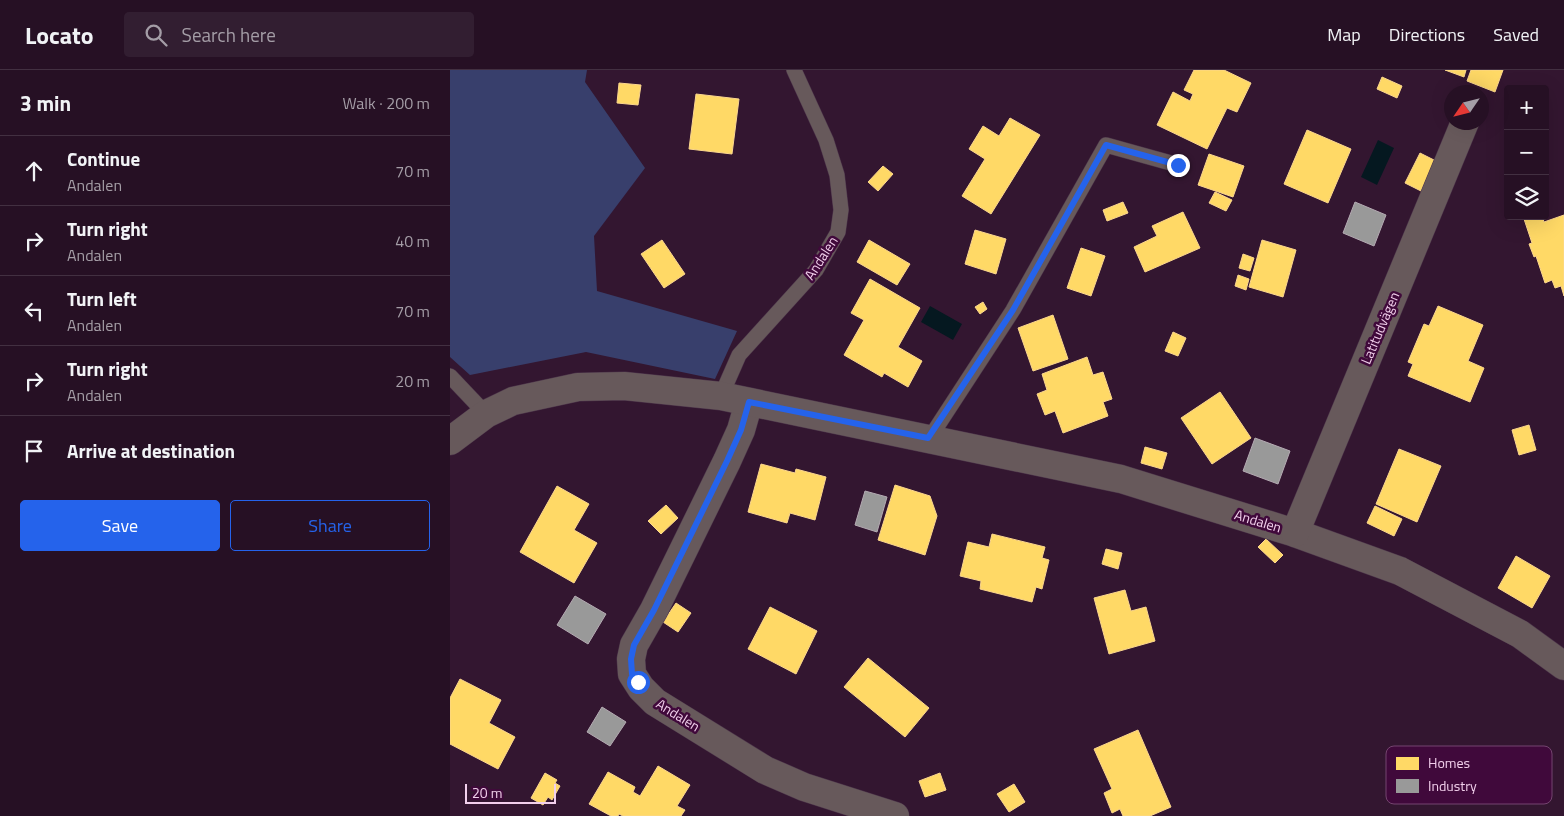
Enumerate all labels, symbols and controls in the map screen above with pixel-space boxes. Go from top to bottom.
search box [124,12,474,57]
text: Locato [25,17,94,53]
text: Search here [182,20,276,49]
icon: search [142,21,170,49]
text: Map [1327,21,1361,48]
text: Directions [1389,21,1465,48]
text: Saved [1493,21,1539,48]
north arrow [1444,85,1489,130]
map controls [1504,85,1549,220]
button: + [1504,85,1549,130]
text: 3 min [20,87,71,119]
text: Walk · 200 m [342,91,430,115]
button: − [1504,130,1549,175]
text: Continue [67,144,140,173]
route end [1167,154,1190,177]
icon: ahead [20,157,48,185]
text: 70 m [395,159,430,183]
text: Andalen [67,173,122,197]
button: layers [1504,175,1549,220]
text: Turn right [67,214,148,243]
icon: right [20,227,48,255]
text: 40 m [395,229,430,253]
street label: Andalen [799,232,842,284]
text: Andalen [67,243,122,267]
text: Turn left [67,284,137,313]
street label: Latitudvägen [1355,288,1404,367]
icon: left [20,297,48,325]
text: 70 m [395,299,430,323]
text: Andalen [67,313,122,337]
text: Turn right [67,354,148,383]
icon: right [20,367,48,395]
text: 20 m [395,369,430,393]
text: Andalen [67,383,122,407]
text: Arrive at destination [67,436,235,465]
icon: arrive [20,437,48,465]
button: Save [20,500,220,551]
button: Share [230,500,430,551]
street label: Andalen [1232,503,1284,538]
route start [627,671,650,694]
street label: Andalen [652,693,704,736]
legend [1386,746,1552,804]
text: Homes [1428,752,1470,773]
text: Industry [1428,775,1477,796]
scale bar [465,781,556,804]
text: 20 m [472,782,502,803]

